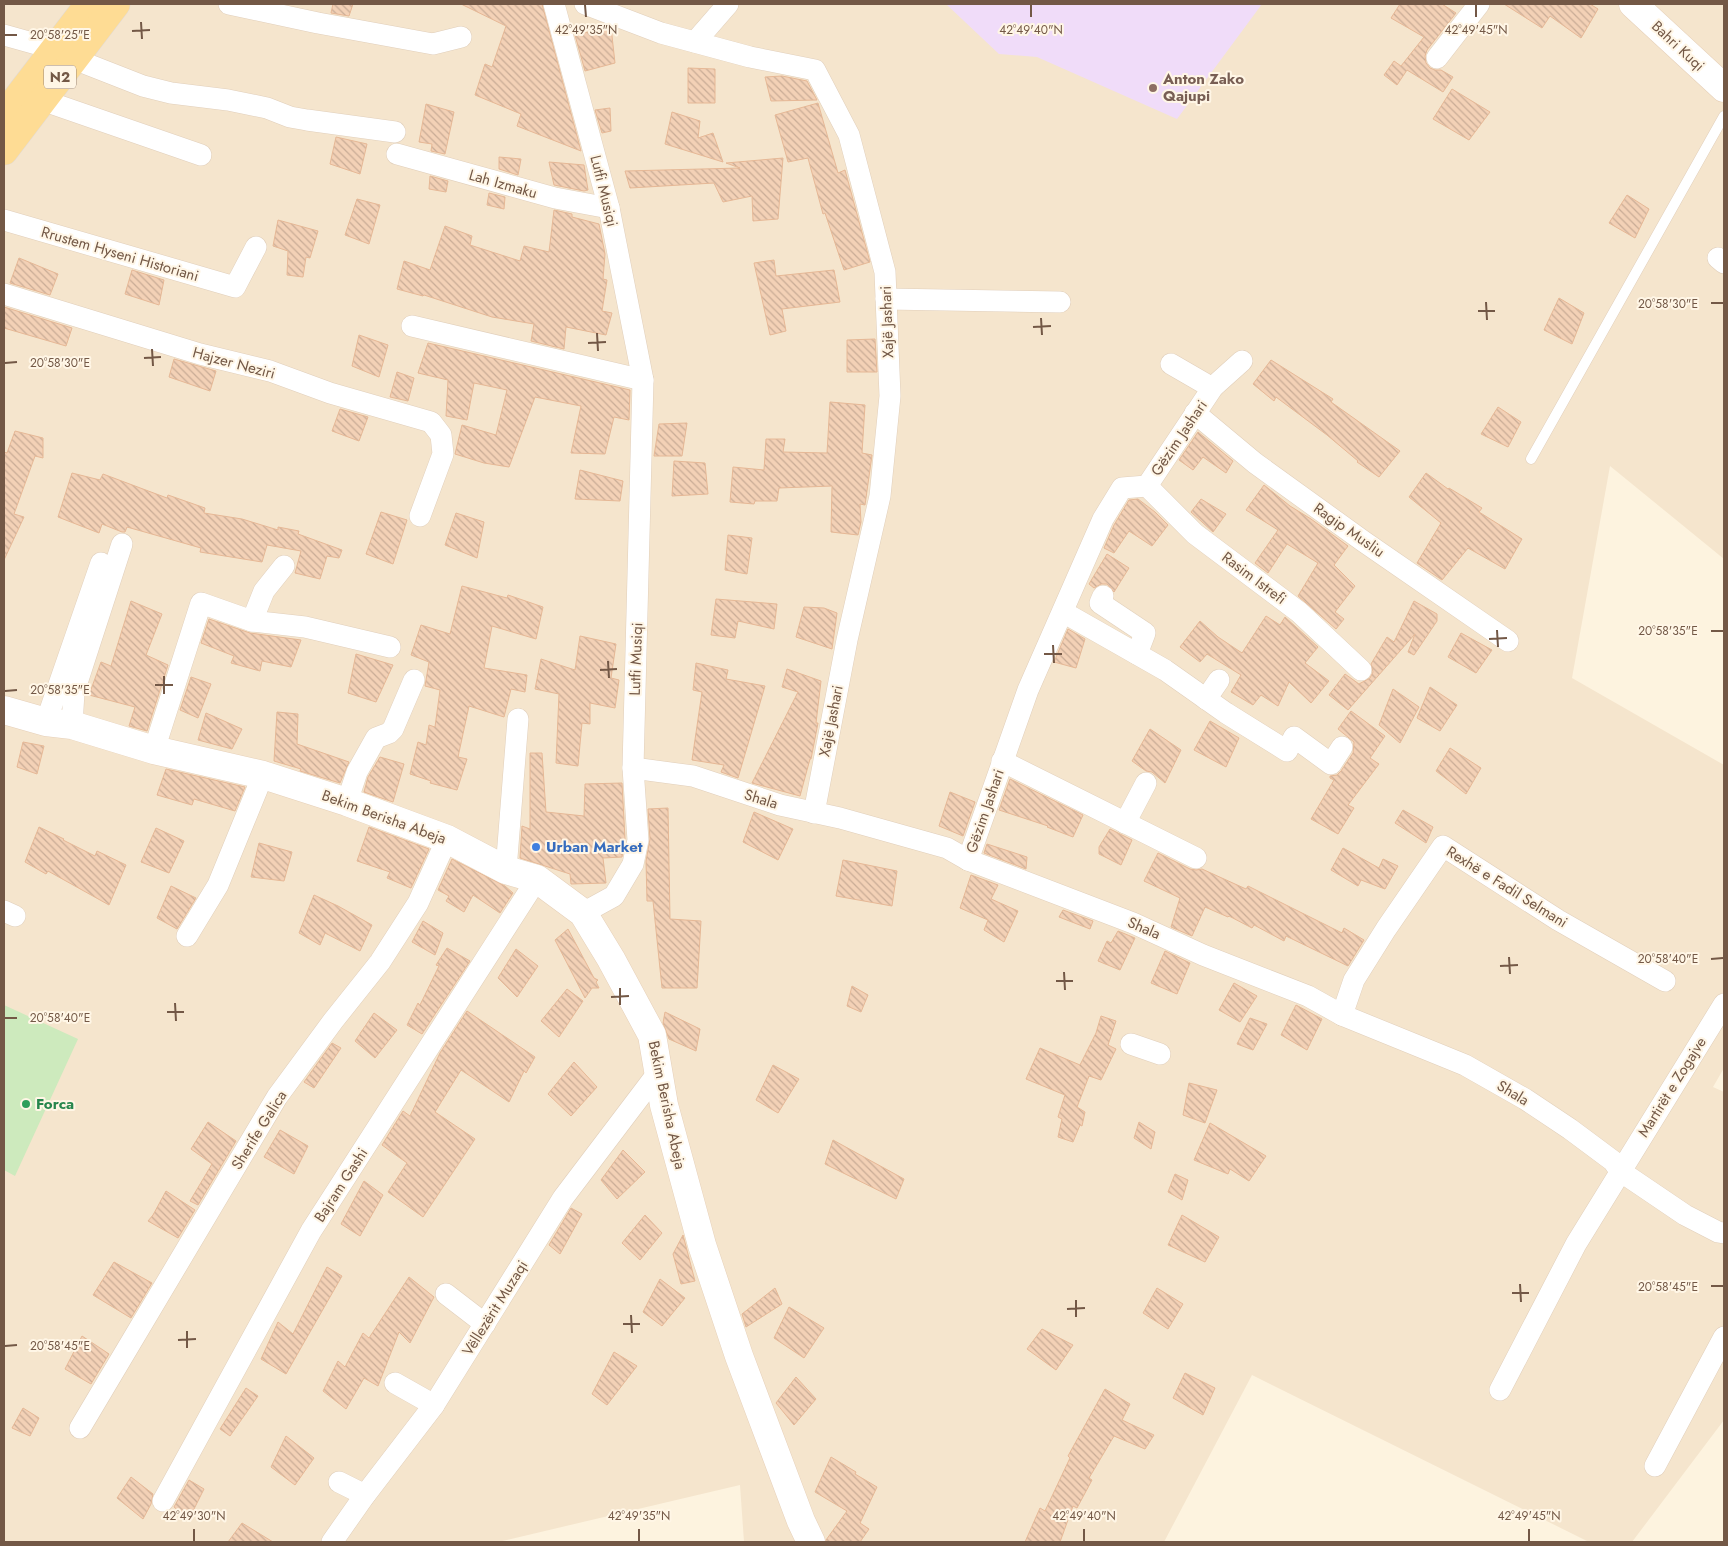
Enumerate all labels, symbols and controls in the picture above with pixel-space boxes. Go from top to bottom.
street label: Bahri Kuqi [1647,16,1709,76]
text: 42°49'35"N [555,21,617,39]
text: 42°49'40"N [999,21,1063,39]
text: 42°49'45"N [1444,21,1508,39]
text: 20°58'25"E [30,26,90,44]
road number: N2 [44,66,76,88]
place label: Anton Zako Qajupi [1162,68,1244,107]
marker: Anton Zako Qajupi [1147,82,1159,94]
street label: Lutfi Musiqi [584,153,624,229]
street label: Lah Izmaku [466,164,540,204]
street label: Rrustem Hyseni Historiani [39,221,201,287]
street label: Xajë Jashari [875,285,899,359]
text: 20°58'30"E [1638,295,1698,313]
street label: Hajzer Neziri [190,341,278,385]
text: 20°58'30"E [30,354,90,372]
street label: Gëzim Jashari [1145,396,1213,480]
street label: Ragip Musliu [1309,497,1389,563]
street label: Rasim Istrefi [1217,546,1291,610]
street label: Lutfi Musiqi [624,622,648,696]
text: 20°58'35"E [1638,622,1698,640]
text: 20°58'35"E [30,681,90,699]
street label: Xajë Jashari [813,683,849,759]
street label: Gëzim Jashari [960,766,1010,856]
street label: Bekim Berisha Abeja [319,784,449,850]
street label: Shala [742,784,780,814]
place label: Urban Market [546,836,643,858]
marker: Urban Market [530,841,542,853]
street label: Rexhë e Fadil Selmani [1442,841,1572,933]
street label: Shala [1124,911,1164,945]
text: 20°58'40"E [1638,950,1698,968]
text: 20°58'40"E [30,1009,90,1027]
street label: Martirët e Zogajve [1632,1032,1712,1141]
street label: Bekim Berisha Abeja [643,1039,691,1171]
street label: Shala [1493,1075,1533,1111]
street label: Sherife Galica [226,1086,292,1174]
place label: Forca [36,1093,74,1115]
marker: Forca [20,1098,32,1110]
street label: Bajram Gashi [309,1144,373,1226]
street label: Vëllezërit Muzaqi [457,1256,533,1360]
text: 20°58'45"E [1638,1278,1698,1296]
text: 20°58'45"E [30,1337,90,1355]
text: 42°49'30"N [162,1507,226,1525]
text: 42°49'35"N [608,1507,670,1525]
text: 42°49'40"N [1052,1507,1116,1525]
text: 42°49'45"N [1497,1507,1561,1525]

